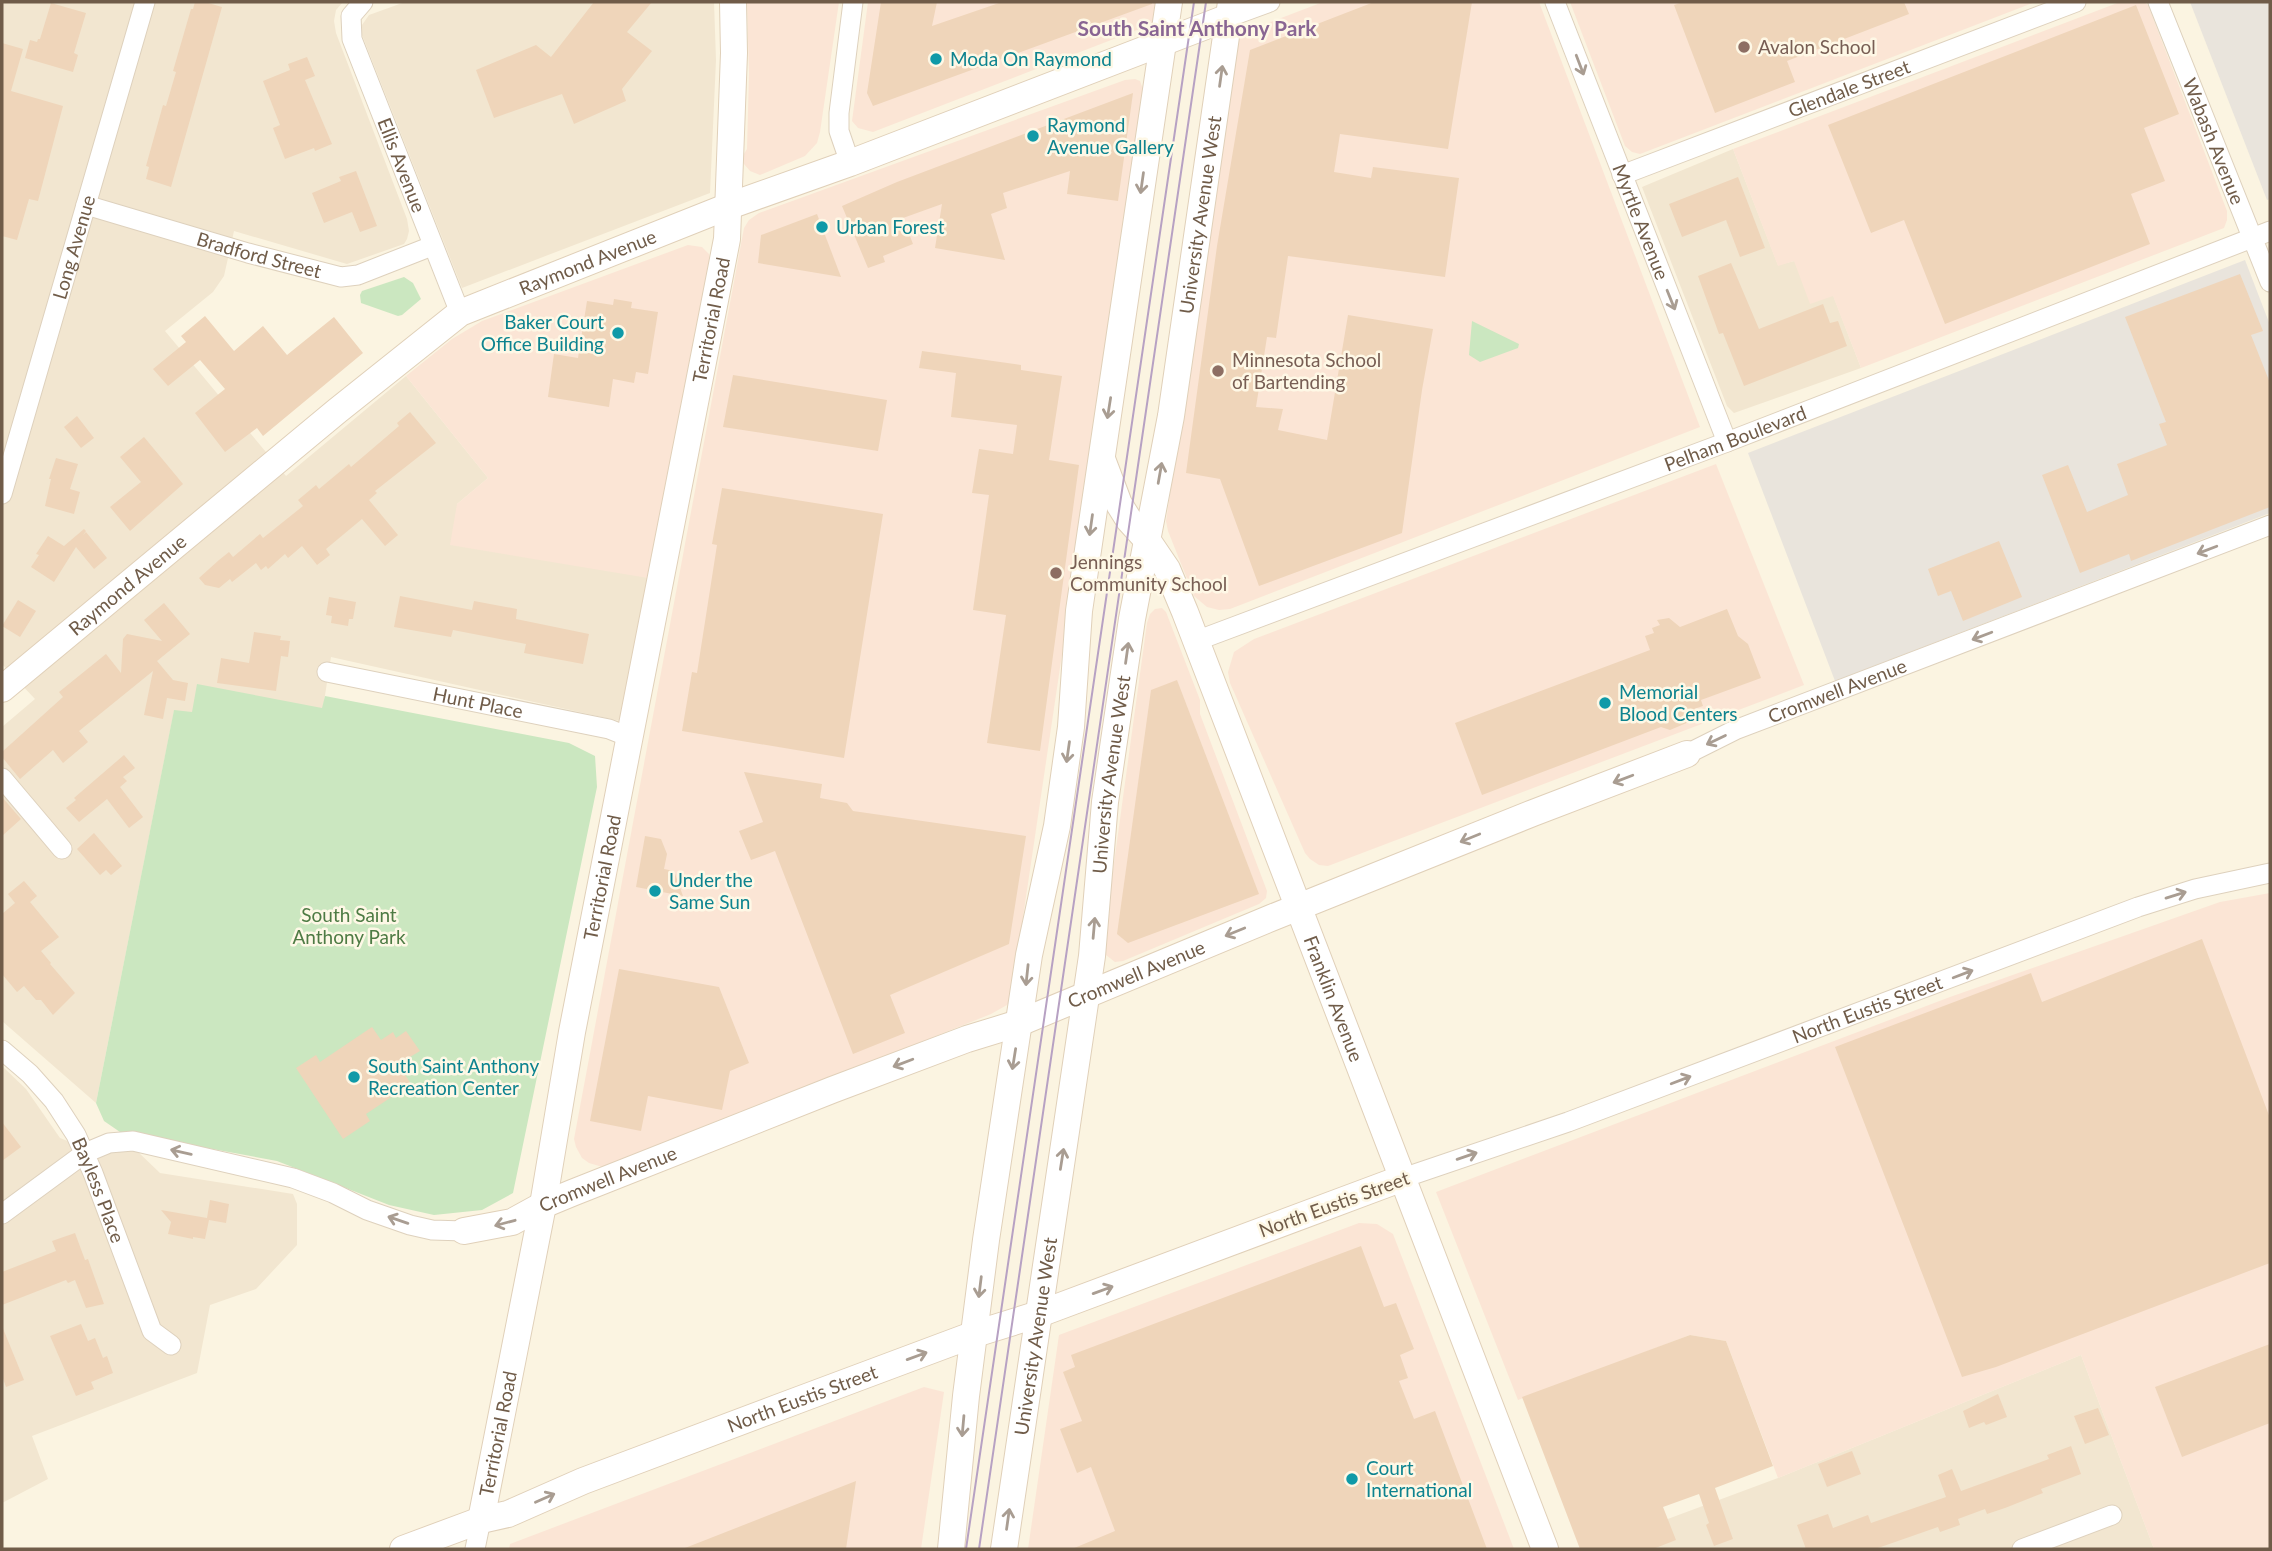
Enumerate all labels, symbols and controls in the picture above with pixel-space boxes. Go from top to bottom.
district label: South Saint Anthony Park [1077,15,1317,40]
place label: Avalon School [1758,35,1876,58]
marker: Avalon School [1736,39,1752,55]
place label: Moda On Raymond [950,47,1112,70]
marker: Moda On Raymond [928,51,944,67]
one-way arrow [1575,54,1587,76]
street label: Glendale Street [1785,54,1913,122]
one-way arrow [1215,65,1228,87]
street label: Wabash Avenue [2179,75,2250,208]
place label: Raymond Avenue Gallery [1047,113,1174,158]
street label: Ellis Avenue [373,114,431,216]
street label: University Avenue West [1174,114,1225,315]
marker: Raymond Avenue Gallery [1025,128,1041,144]
street label: Myrtle Avenue [1608,160,1674,283]
one-way arrow [1136,171,1149,194]
street label: Long Avenue [47,192,99,302]
place label: Urban Forest [836,215,945,238]
marker: Urban Forest [814,219,830,235]
street label: Raymond Avenue [516,224,659,299]
street label: Bradford Street [194,226,324,282]
street label: Territorial Road [687,255,734,385]
one-way arrow [1666,289,1679,311]
place label: Baker Court Office Building [481,310,604,355]
marker: Baker Court Office Building [610,325,626,341]
place label: Minnesota School of Bartending [1232,348,1381,393]
marker: Minnesota School of Bartending [1210,363,1226,379]
one-way arrow [1102,396,1115,419]
street label: Pelham Boulevard [1661,400,1809,476]
one-way arrow [1154,462,1168,485]
one-way arrow [1085,514,1098,536]
street label: Raymond Avenue [64,529,190,640]
one-way arrow [2196,544,2218,557]
place label: Jennings Community School [1070,550,1227,595]
marker: Jennings Community School [1048,565,1064,581]
one-way arrow [1972,631,1994,643]
one-way arrow [1120,642,1133,665]
street label: Cromwell Avenue [1764,653,1909,727]
street label: University Avenue West [1087,674,1135,875]
place label: Memorial Blood Centers [1619,680,1738,725]
street label: Hunt Place [431,682,525,722]
marker: Memorial Blood Centers [1597,695,1613,711]
one-way arrow [1706,733,1727,747]
one-way arrow [1061,740,1074,762]
one-way arrow [1612,773,1634,786]
street label: Territorial Road [578,813,625,942]
one-way arrow [1459,833,1481,846]
place label: Under the Same Sun [669,868,753,913]
marker: Under the Same Sun [647,883,663,899]
one-way arrow [2165,887,2187,900]
park label: South Saint Anthony Park [292,903,406,948]
one-way arrow [1088,917,1101,939]
one-way arrow [1225,927,1247,940]
street label: Franklin Avenue [1299,932,1369,1065]
street label: Cromwell Avenue [1064,935,1208,1012]
one-way arrow [1020,963,1033,986]
one-way arrow [1952,966,1974,979]
street label: North Eustis Street [1789,970,1945,1047]
one-way arrow [1007,1047,1020,1070]
place label: South Saint Anthony Recreation Center [368,1054,539,1099]
one-way arrow [893,1058,915,1071]
marker: South Saint Anthony Recreation Center [346,1069,362,1085]
one-way arrow [1670,1072,1692,1085]
street label: Bayless Place [68,1134,130,1246]
street label: Cromwell Avenue [535,1141,680,1216]
one-way arrow [171,1145,193,1158]
one-way arrow [1056,1148,1069,1171]
one-way arrow [1456,1149,1478,1161]
street label: North Eustis Street [1255,1166,1412,1241]
one-way arrow [387,1213,409,1225]
one-way arrow [494,1217,517,1230]
street label: University Avenue West [1009,1236,1061,1437]
one-way arrow [974,1275,987,1298]
one-way arrow [1091,1283,1113,1295]
one-way arrow [906,1349,928,1362]
street label: North Eustis Street [724,1360,880,1437]
street label: Territorial Road [474,1369,521,1498]
one-way arrow [956,1414,969,1437]
place label: Court International [1366,1456,1472,1501]
marker: Court International [1344,1471,1360,1487]
one-way arrow [534,1491,555,1504]
one-way arrow [1002,1508,1015,1531]

